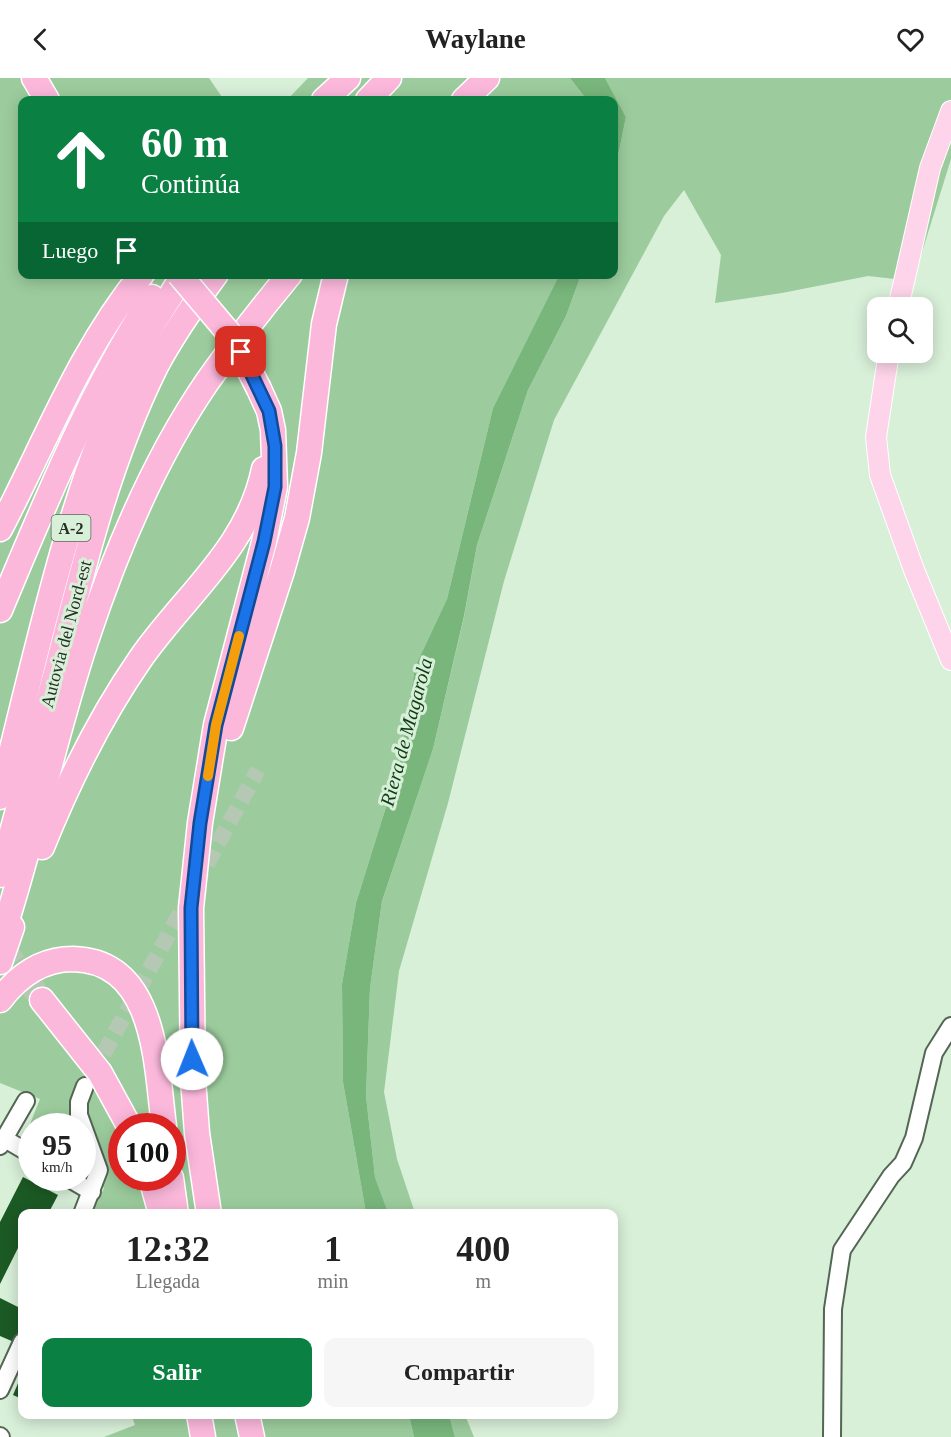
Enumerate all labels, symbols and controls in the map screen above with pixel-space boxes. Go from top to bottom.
icon: back [24,23,57,56]
icon: heart [894,23,927,56]
text: Waylane [425,24,526,54]
icon: ahead [42,120,120,198]
text: 60 m [141,120,229,166]
text: Continúa [141,169,240,199]
icon: arrive [110,234,143,267]
text: Luego [42,238,98,263]
map controls [867,297,933,363]
button: search [867,297,933,363]
pin [215,326,266,377]
icon: arrive [224,335,257,368]
road number: A-2 [52,515,90,541]
street label: Autovia del Nord-est [37,558,95,710]
water label: Riera de Magarola [375,655,437,810]
position arrow [160,1027,224,1091]
speed limit sign: 100 [108,1113,186,1191]
text: 95 [42,1128,72,1161]
text: km/h [42,1159,72,1175]
text: 12:32 [126,1229,210,1269]
text: 1 [324,1229,342,1269]
text: 400 [456,1229,510,1269]
text: Llegada [136,1270,200,1292]
text: min [317,1270,349,1292]
text: m [476,1270,491,1292]
button: Salir [42,1338,312,1407]
button: Compartir [324,1338,594,1407]

